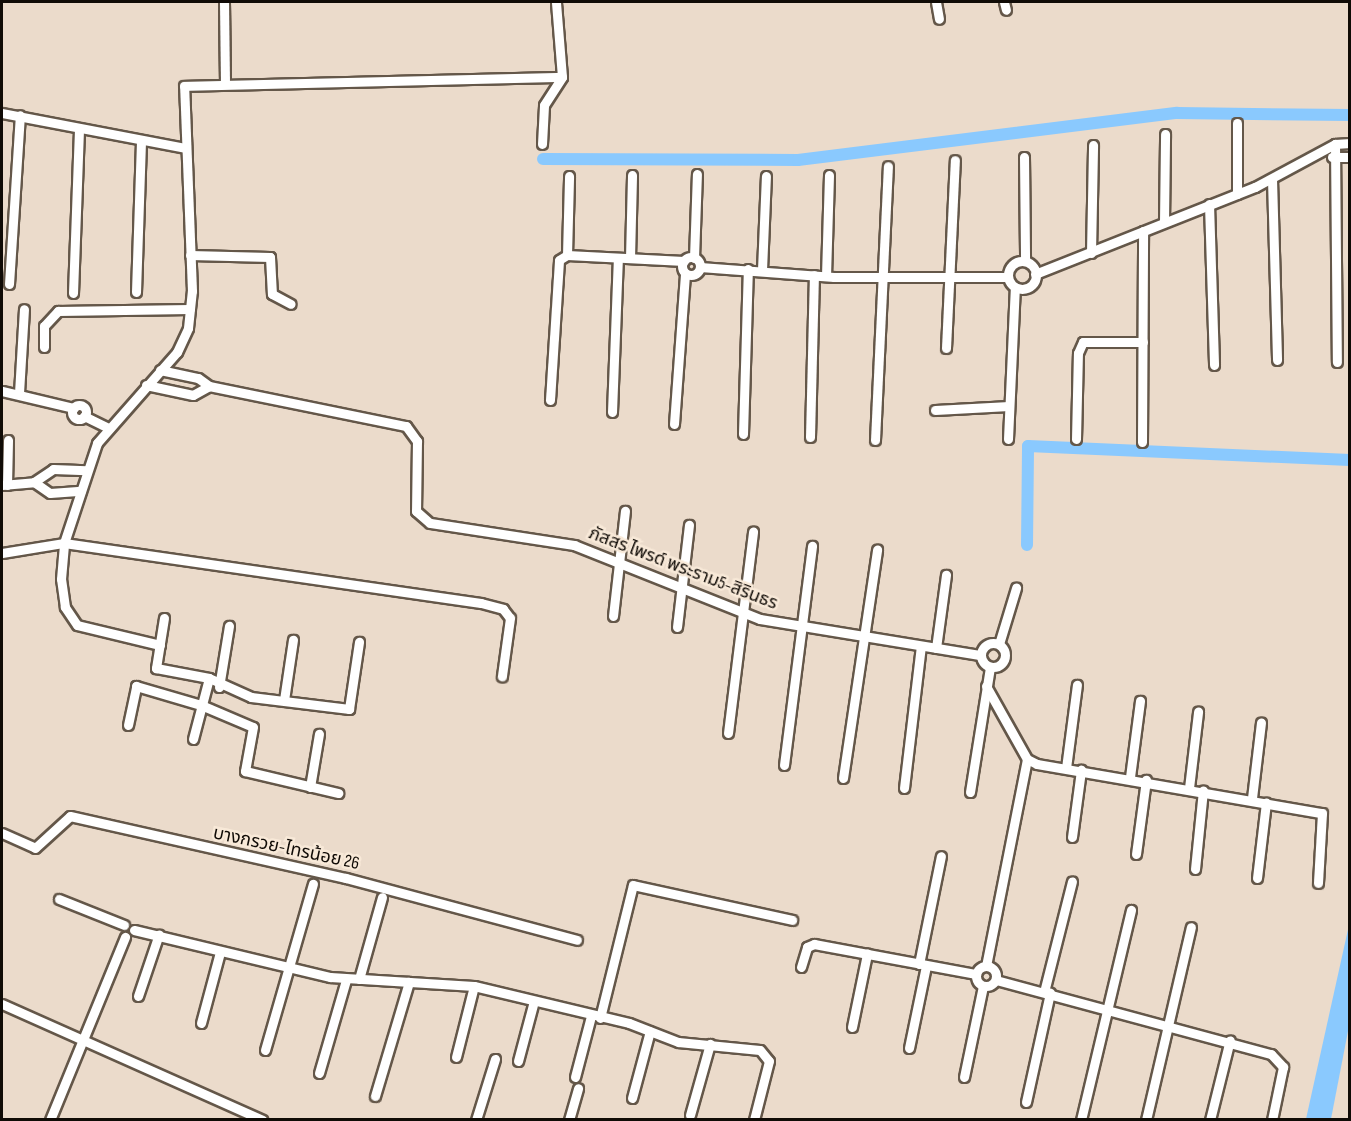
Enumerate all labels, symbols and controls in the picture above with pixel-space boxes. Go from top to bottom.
street label: ภัสสร ไพรด์ พระราม5-สิรินธร [586,523,780,615]
street label: บางกรวย-ไทรน้อย 26 [211,823,361,875]

